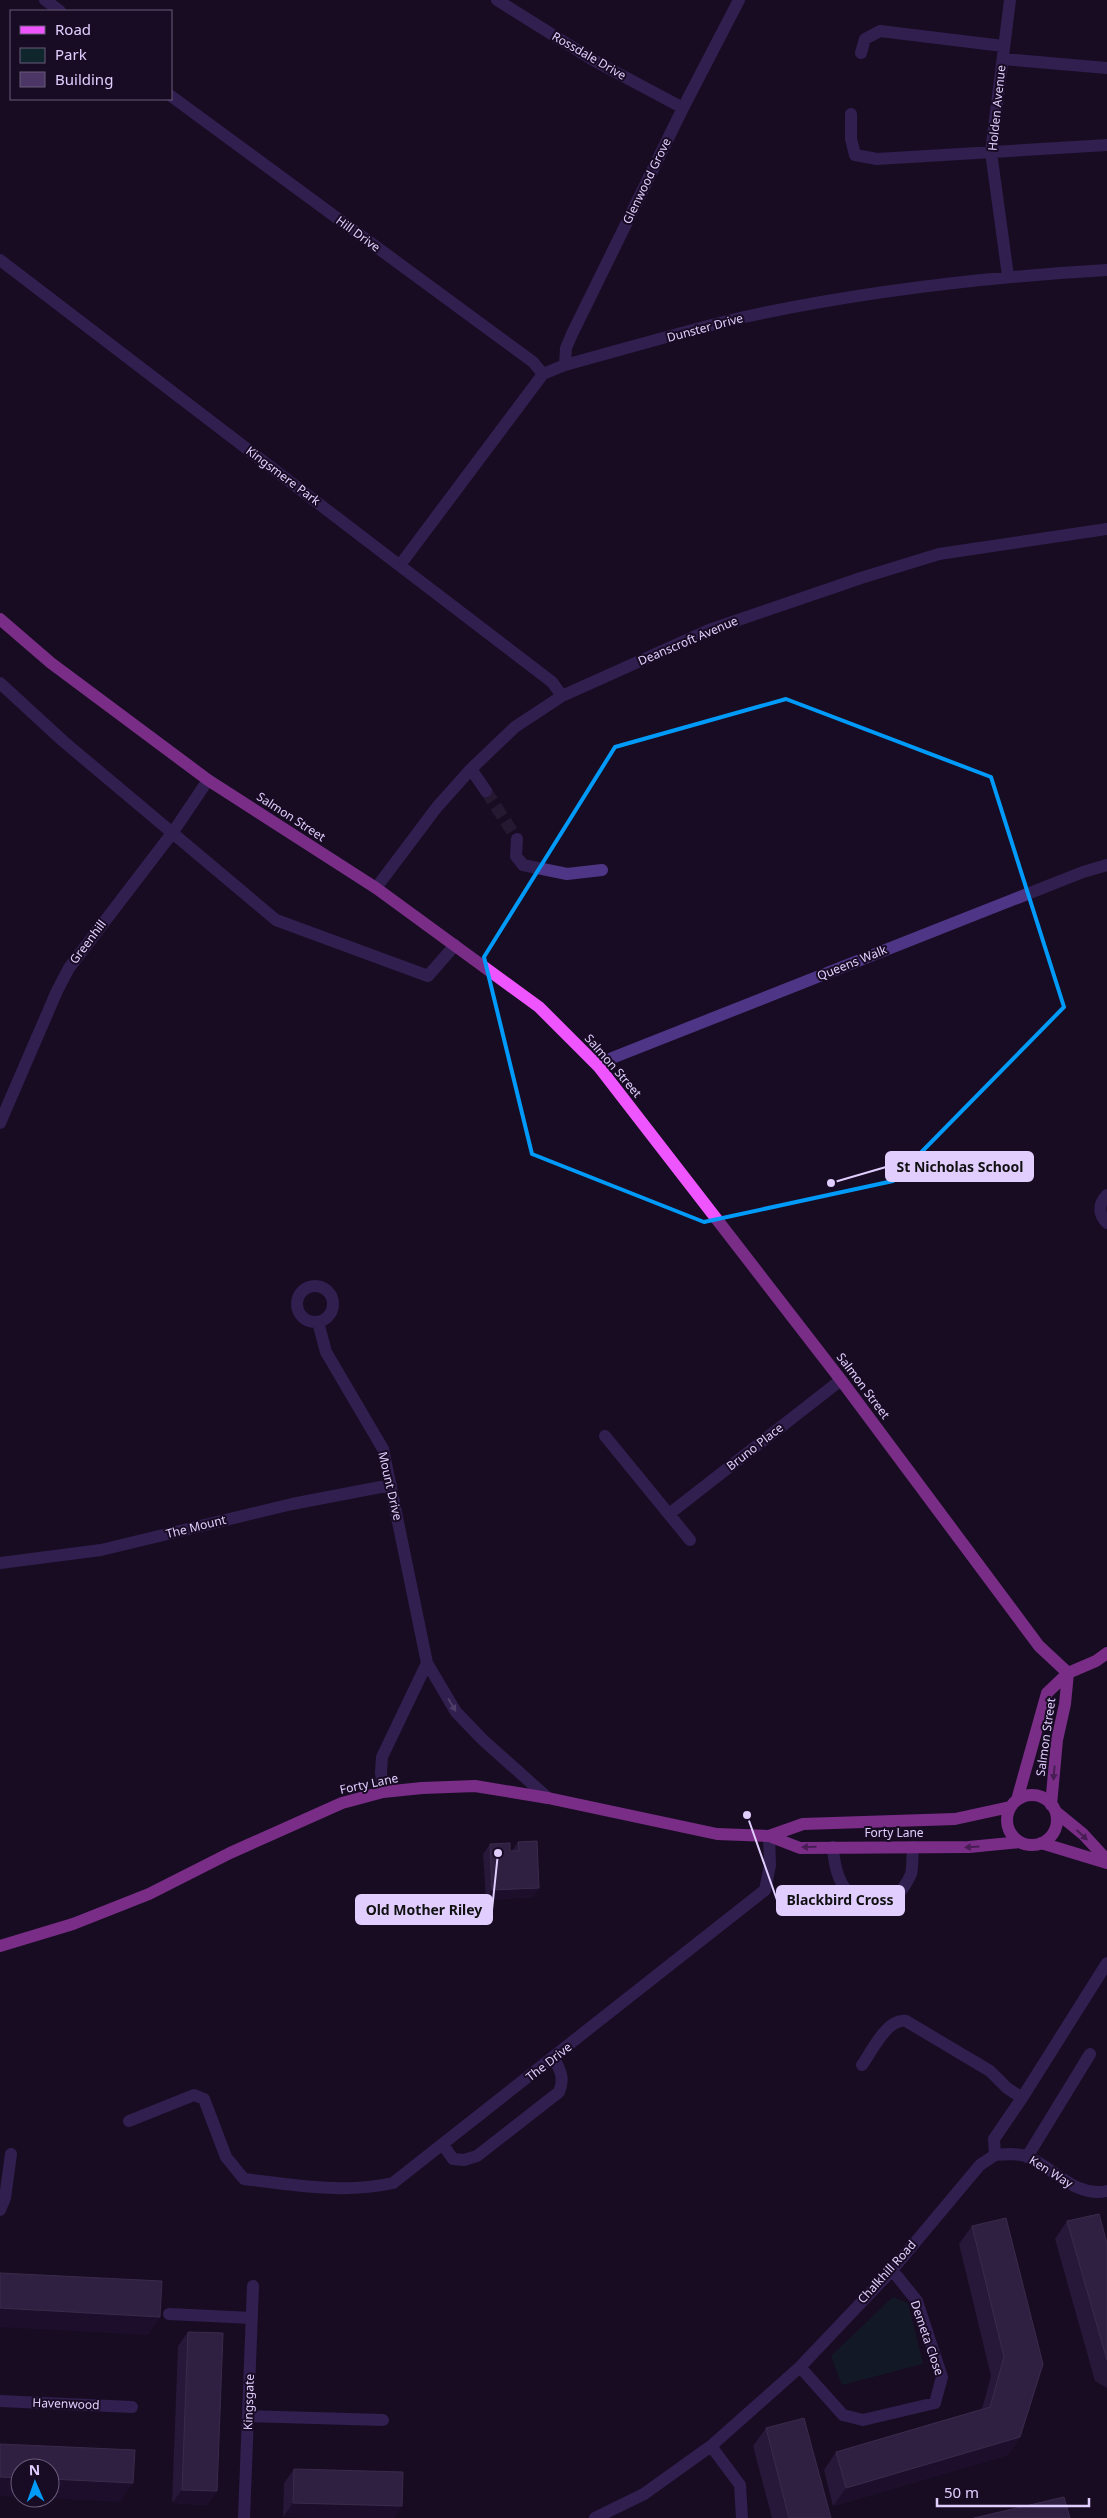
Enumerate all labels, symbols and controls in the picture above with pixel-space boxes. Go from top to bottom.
legend [10,10,172,100]
text: Road [55,19,91,39]
street label: Rossdale Drive [549,27,630,84]
text: Park [55,44,87,64]
street label: Holden Avenue [984,64,1009,152]
text: Building [55,69,113,89]
street label: Glenwood Grove [618,135,675,227]
street label: Hill Drive [333,212,384,256]
street label: Dunster Drive [665,309,745,346]
street label: Kingsmere Park [243,442,324,510]
street label: Deanscroft Avenue [635,612,741,669]
street label: Salmon Street [254,788,330,846]
street label: Greenhill [65,916,110,967]
street label: Queens Walk [814,941,890,984]
street label: Salmon Street [581,1030,646,1102]
callout: St Nicholas School [886,1152,1033,1181]
text: St Nicholas School [896,1157,1024,1176]
street label: Salmon Street [833,1349,894,1423]
street label: Bruno Place [723,1419,787,1474]
street label: Mount Drive [374,1450,407,1522]
street label: The Mount [164,1511,228,1542]
street label: Salmon Street [1032,1696,1060,1777]
one-way arrow [448,1699,457,1712]
one-way arrow [1050,1765,1058,1781]
street label: Forty Lane [338,1769,400,1798]
street label: Forty Lane [864,1824,924,1841]
one-way arrow [1076,1829,1088,1841]
one-way arrow [963,1843,979,1851]
one-way arrow [801,1844,817,1852]
callout: Blackbird Cross [777,1886,904,1915]
text: Blackbird Cross [786,1890,894,1909]
callout: Old Mother Riley [356,1895,492,1924]
text: Old Mother Riley [366,1900,482,1919]
street label: The Drive [522,2038,575,2085]
street label: Ken Way [1026,2152,1077,2192]
street label: Chalkhill Road [854,2236,920,2307]
street label: Demeta Close [907,2298,948,2378]
street label: Kingsgate [239,2373,258,2430]
street label: Havenwood [32,2394,100,2413]
north arrow [10,2458,60,2508]
text: N [29,2460,41,2479]
scale bar [937,2476,1090,2508]
text: 50 m [944,2482,979,2502]

